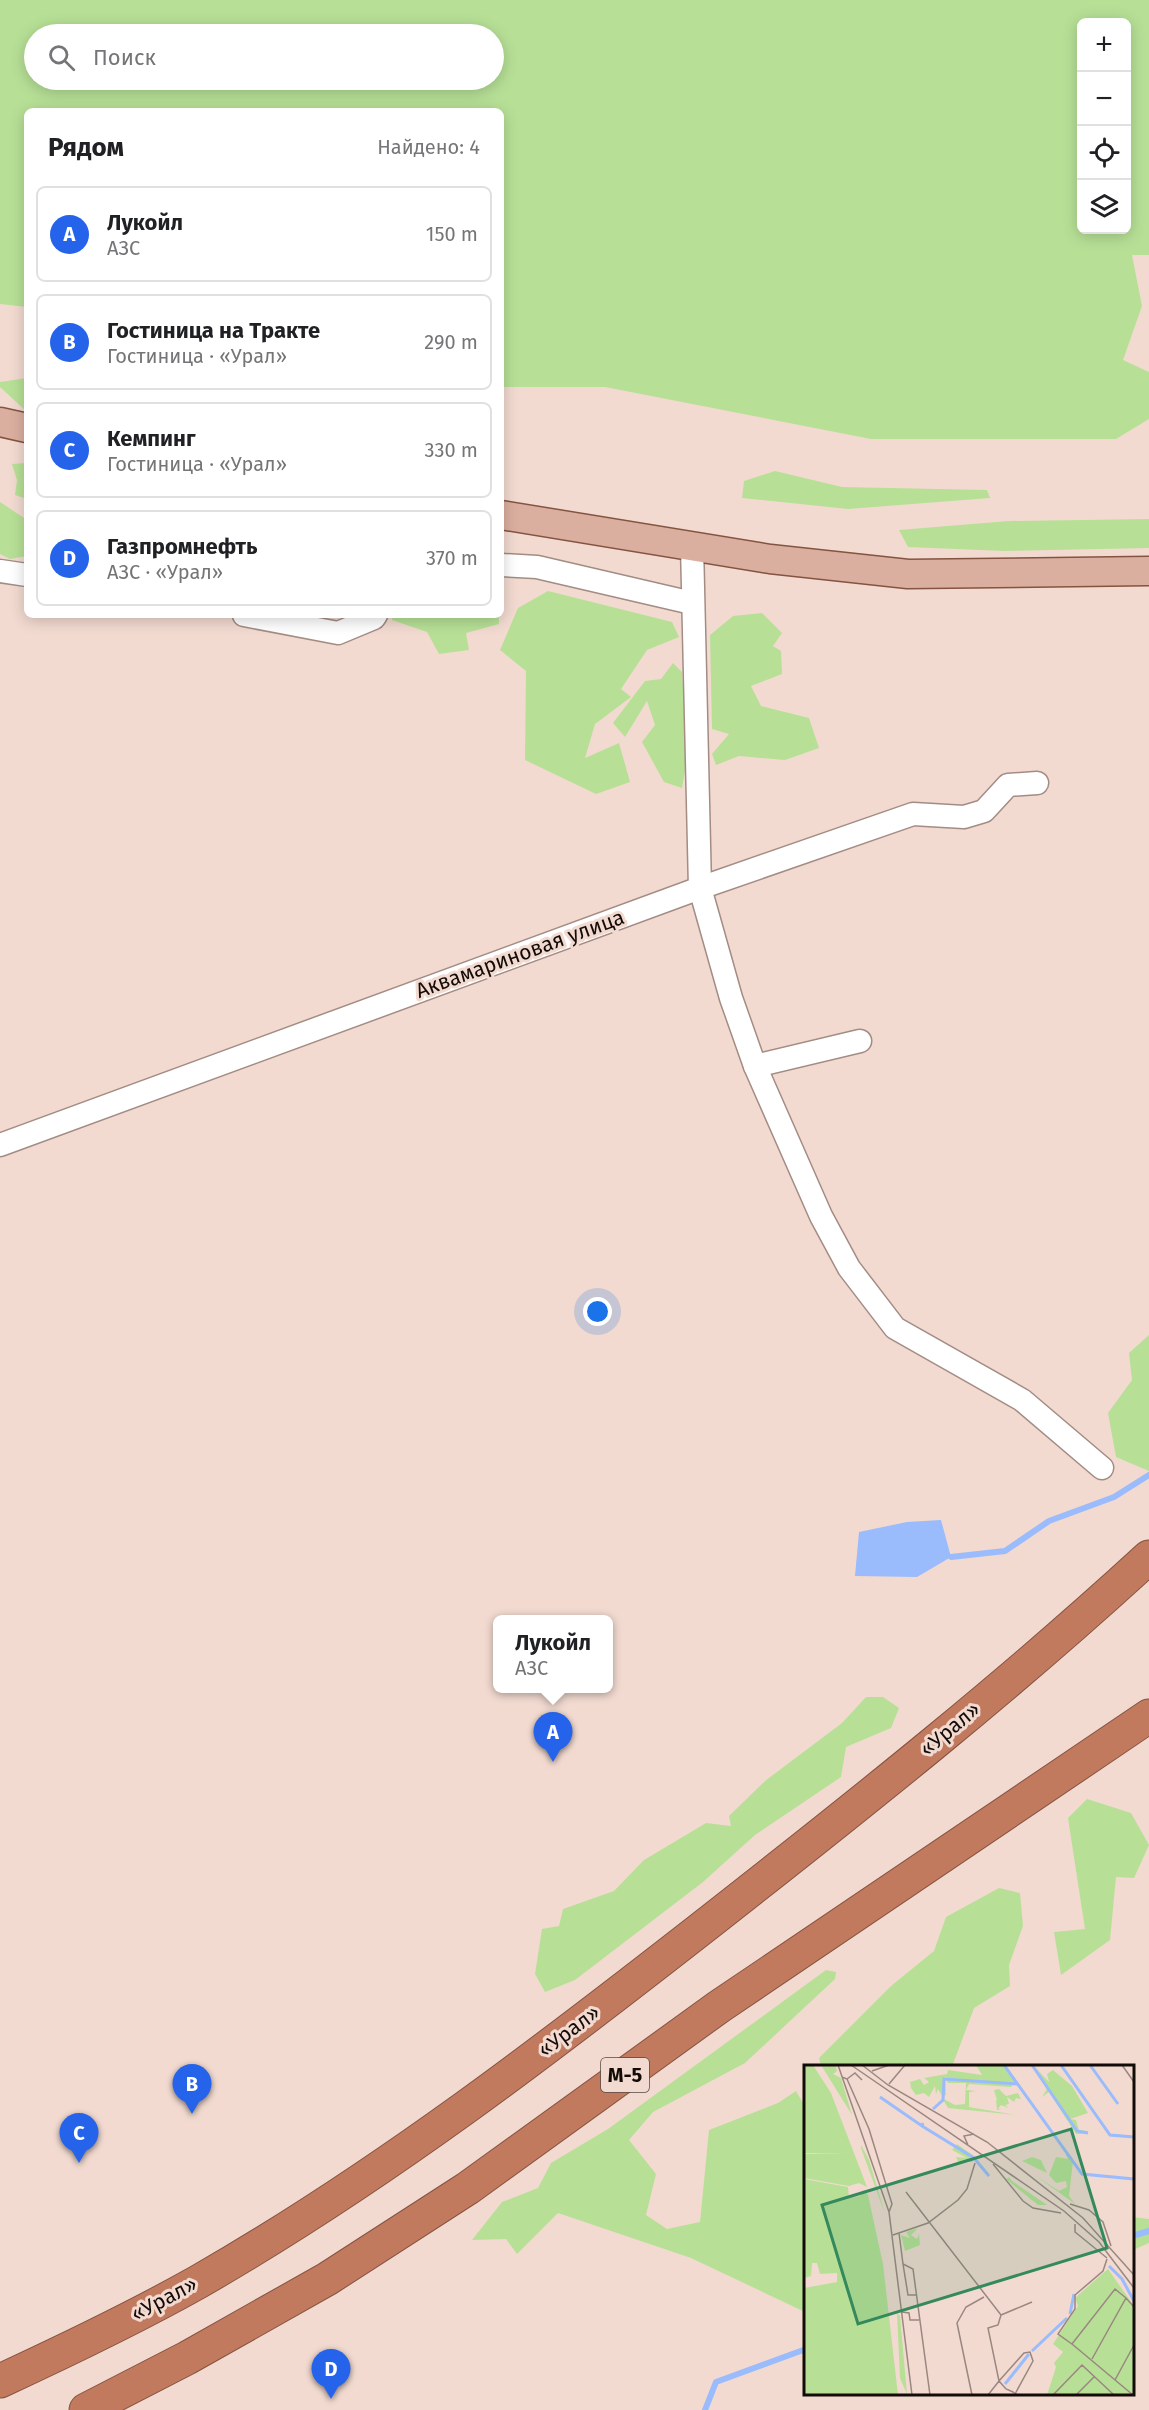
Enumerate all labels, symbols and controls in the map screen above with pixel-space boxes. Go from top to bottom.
map controls [1077,18,1131,234]
button: + [1077,18,1131,72]
search box [24,24,504,90]
icon: search [45,41,78,74]
text: Поиск [93,44,156,71]
button: − [1077,72,1131,126]
button: locate [1077,126,1131,180]
text: Рядом [48,132,124,163]
text: Найдено: 4 [377,135,480,159]
button: layers [1077,180,1131,234]
text: Лукойл [107,209,183,236]
text: A [64,222,75,246]
text: 150 m [426,222,478,246]
text: АЗС [107,236,140,260]
text: Гостиница на Тракте [107,317,320,344]
text: B [63,330,76,354]
text: 290 m [424,330,478,354]
text: Гостиница · «Урал» [107,344,287,368]
text: Кемпинг [107,425,195,452]
text: C [64,438,75,462]
text: 330 m [424,438,478,462]
text: Гостиница · «Урал» [107,452,287,476]
text: Газпромнефть [107,533,257,560]
text: D [63,546,76,570]
text: 370 m [426,546,478,570]
text: АЗС · «Урал» [107,560,223,584]
street label: Аквамариновая улица [412,904,628,1004]
your location [583,1297,612,1326]
popup [493,1615,613,1693]
text: Лукойл [515,1629,591,1656]
text: АЗС [515,1656,548,1680]
street label: «Урал» [914,1696,986,1762]
pin: A [534,1712,572,1762]
street label: «Урал» [533,1999,605,2063]
road number: М-5 [601,2058,649,2092]
pin: B [172,2064,212,2114]
inset map [804,2065,1134,2395]
pin: C [60,2114,98,2163]
street label: «Урал» [127,2271,201,2327]
pin: D [312,2350,350,2399]

